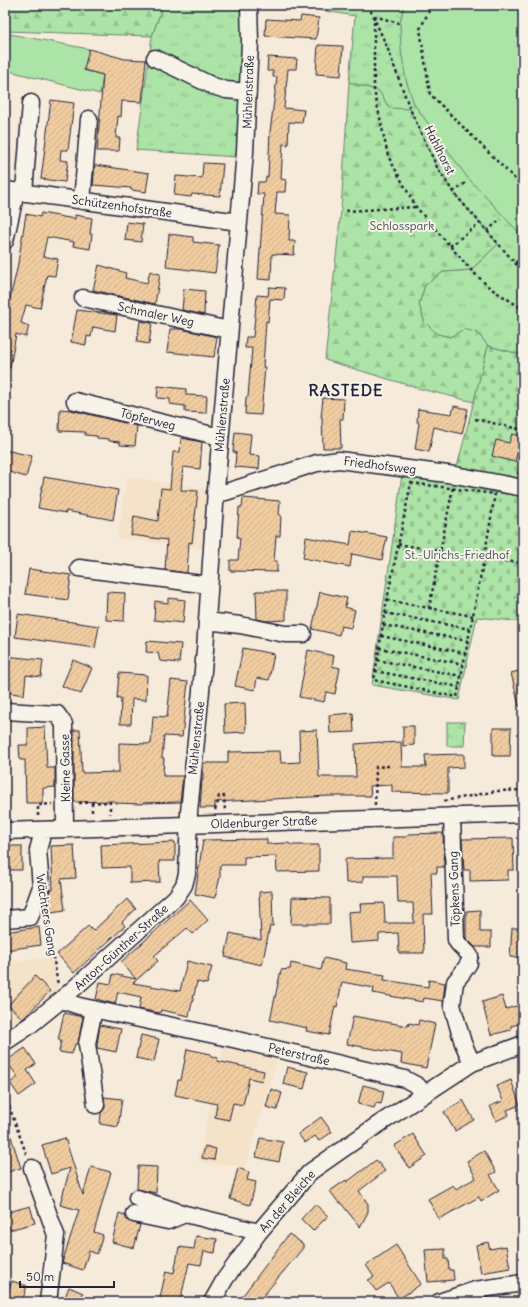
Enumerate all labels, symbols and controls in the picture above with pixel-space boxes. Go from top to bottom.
street label: Mühlenstraße [239,55,257,129]
street label: Hahlhorst [421,123,459,177]
street label: Schützenhofstraße [71,192,173,220]
park label: Schlosspark [370,218,434,233]
street label: Schmaler Weg [116,299,196,329]
street label: Mühlenstraße [211,378,233,452]
district label: RASTEDE [309,380,383,400]
street label: Töpferweg [119,405,177,433]
street label: Friedhofsweg [343,453,417,477]
park label: St.-Ulrichs-Friedhof [405,547,511,562]
street label: Mühlenstraße [185,701,207,775]
street label: Kleine Gasse [57,734,73,802]
street label: Oldenburger Straße [210,813,318,831]
street label: Töpkens Gang [445,851,463,927]
street label: Wächters Gang [33,873,61,957]
street label: Anton-Günther-Straße [71,901,171,993]
street label: Peterstraße [267,1040,331,1068]
street label: An der Bleiche [256,1167,318,1235]
scale bar [20,1263,114,1289]
text: 50 m [26,1269,55,1284]

